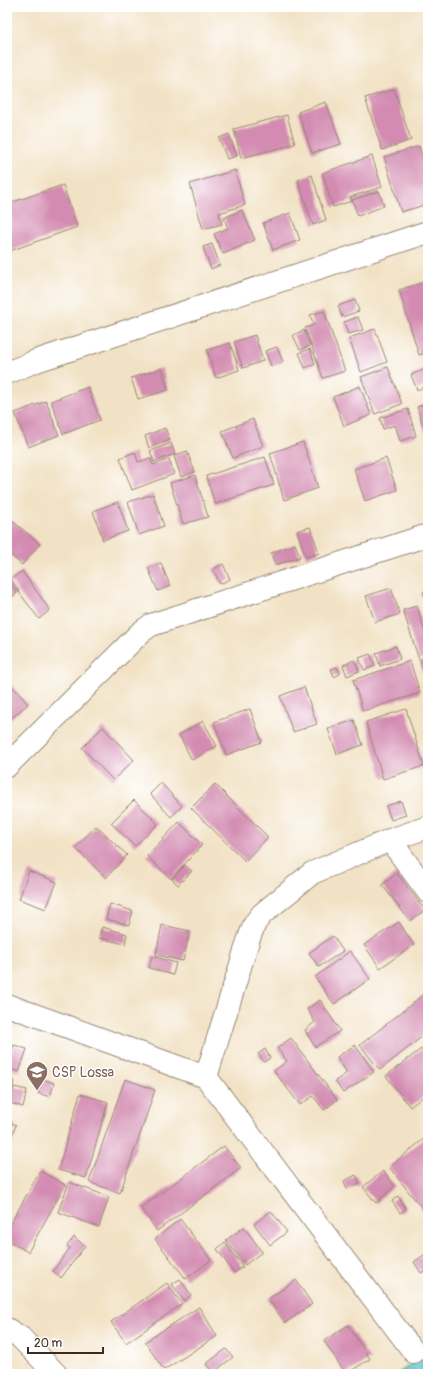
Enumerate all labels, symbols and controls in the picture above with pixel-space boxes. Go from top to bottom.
school or university icon: CSP Lossa [24,1059,50,1092]
place label: CSP Lossa [52,1064,114,1081]
scale bar [28,1329,103,1355]
text: 20 m [34,1336,63,1351]

